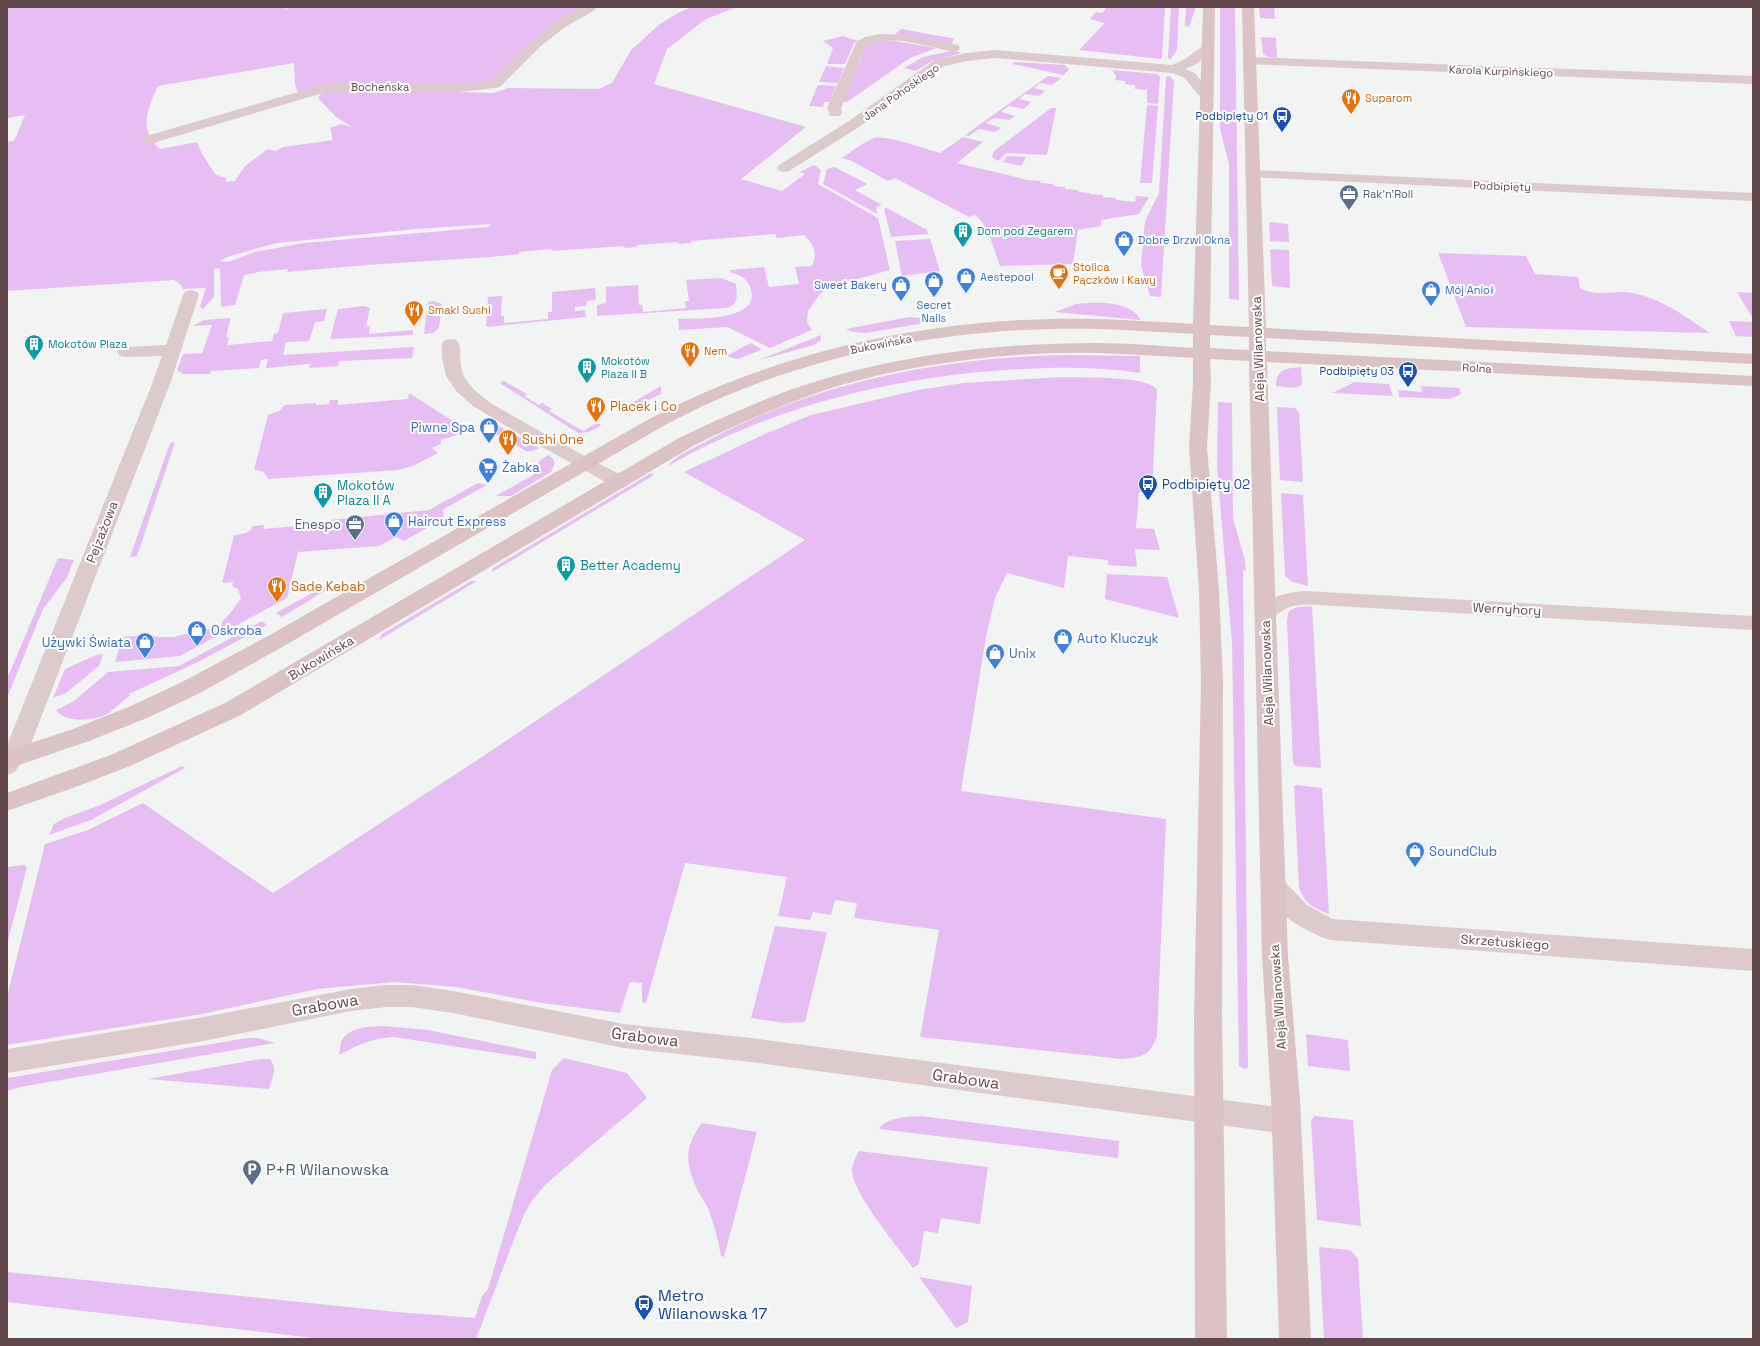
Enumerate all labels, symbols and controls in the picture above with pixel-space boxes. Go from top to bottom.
street label: Jana Pohoskiego [860,60,942,124]
street label: Karola Kurpińskiego [1449,62,1554,80]
street label: Bocheńska [351,80,410,94]
restaurant icon: Suparom [1340,87,1362,115]
place label: Suparom [1365,91,1412,105]
bus stop icon: Podbipięty 01 [1271,105,1293,133]
place label: Podbipięty 01 [1196,109,1268,123]
street label: Podbipięty [1473,178,1531,194]
office icon: Rak'n'Roll [1338,183,1360,211]
place label: Rak'n'Roll [1363,187,1413,201]
building icon: Dom pod Zegarem [952,220,974,248]
place label: Dom pod Zegarem [977,224,1073,238]
shop icon: Dobre Drzwi Okna [1113,229,1135,257]
place label: Dobre Drzwi Okna [1138,233,1231,247]
place label: Stolica Pączków i Kawy [1073,260,1156,287]
cafe icon: Stolica Pączków i Kawy [1048,262,1070,290]
shop icon: Aestepool [955,266,977,294]
shop icon: Secret Nails [923,270,945,298]
place label: Aestepool [980,270,1034,284]
shop icon: Sweet Bakery [890,274,912,302]
place label: Sweet Bakery [814,278,887,292]
shop icon: Mój Anioł [1420,279,1442,307]
place label: Mój Anioł [1445,283,1494,297]
street label: Aleja Wilanowska [1248,295,1268,402]
place label: Secret Nails [916,298,952,325]
restaurant icon: Smaki Sushi [403,299,425,327]
place label: Smaki Sushi [428,303,491,317]
street label: Bukowińska [849,331,914,357]
building icon: Mokotów Plaza [23,333,45,361]
place label: Mokotów Plaza [48,337,128,351]
restaurant icon: Nem [679,340,701,368]
place label: Nem [704,344,727,358]
place label: Mokotów Plaza II B [601,354,650,381]
building icon: Mokotów Plaza II B [576,356,598,384]
bus stop icon: Podbipięty 03 [1397,360,1419,388]
street label: Rolna [1462,360,1493,376]
place label: Podbipięty 03 [1320,364,1394,378]
restaurant icon: Placek i Co [585,395,607,423]
place label: Placek i Co [610,398,677,415]
shop icon: Piwne Spa [478,416,500,444]
place label: Piwne Spa [411,419,476,436]
restaurant icon: Sushi One [497,428,519,456]
place label: Sushi One [522,431,584,448]
supermarket icon: Żabka [477,456,499,484]
place label: Żabka [502,459,540,476]
bus stop icon: Podbipięty 02 [1137,473,1159,501]
place label: Podbipięty 02 [1162,476,1250,493]
place label: Mokotów Plaza II A [337,477,395,509]
building icon: Mokotów Plaza II A [312,481,334,509]
street label: Pejzażowa [82,498,122,565]
shop icon: Haircut Express [383,510,405,538]
office icon: Enespo [344,513,366,541]
place label: Haircut Express [408,513,507,530]
place label: Enespo [295,516,341,533]
building icon: Better Academy [555,554,577,582]
place label: Better Academy [580,557,681,574]
restaurant icon: Sade Kebab [266,575,288,603]
place label: Sade Kebab [291,578,365,595]
street label: Wernyhory [1472,599,1542,619]
shop icon: Oskroba [186,619,208,647]
street label: Aleja Wilanowska [1257,619,1277,726]
place label: Oskroba [211,622,263,639]
shop icon: Auto Kluczyk [1052,627,1074,655]
place label: Auto Kluczyk [1077,630,1159,647]
shop icon: Używki Świata [134,631,156,659]
street label: Bukowińska [285,631,357,684]
place label: Używki Świata [42,634,132,651]
shop icon: Unix [984,642,1006,670]
place label: Unix [1009,645,1037,662]
shop icon: SoundClub [1404,840,1426,868]
place label: SoundClub [1429,843,1497,860]
street label: Skrzetuskiego [1460,930,1550,954]
street label: Aleja Wilanowska [1266,943,1290,1050]
street label: Grabowa [290,989,360,1021]
street label: Grabowa [610,1022,680,1052]
street label: Grabowa [931,1064,1001,1094]
parking icon: P+R Wilanowska [241,1158,263,1186]
place label: P+R Wilanowska [266,1159,389,1180]
place label: Metro Wilanowska 17 [658,1285,767,1324]
bus stop icon: Metro Wilanowska 17 [633,1293,655,1321]

